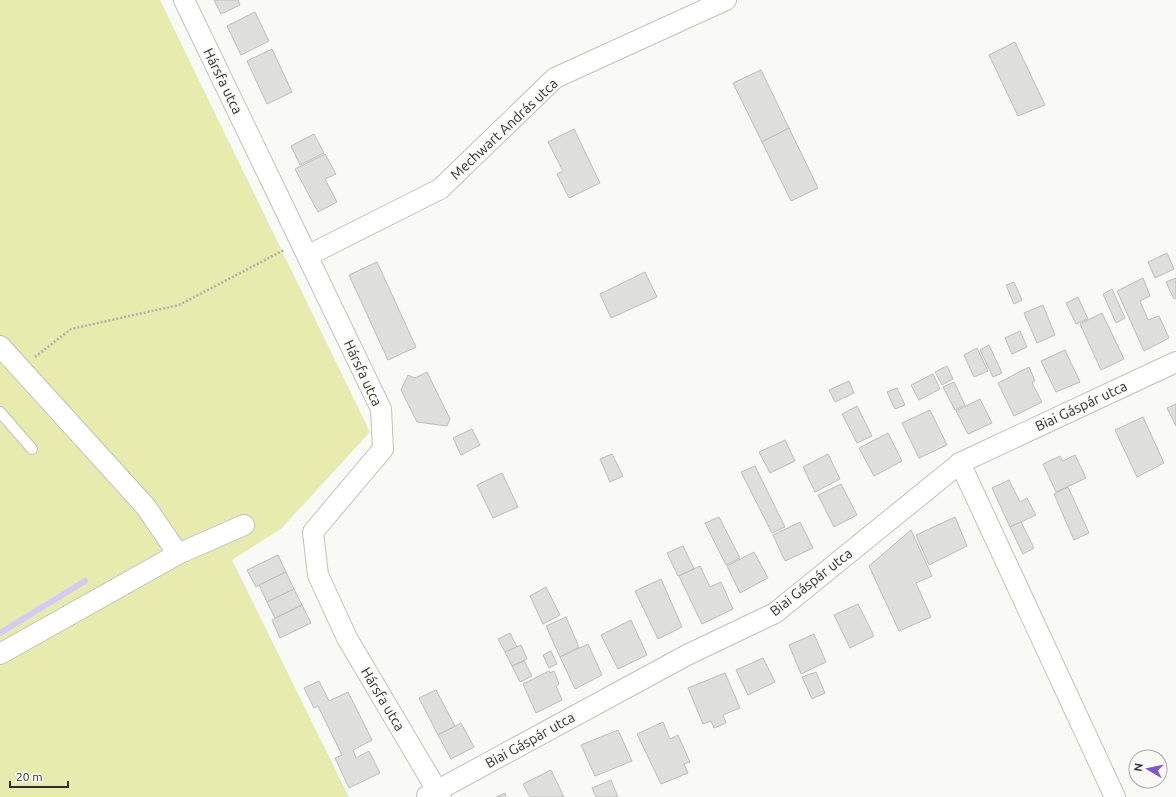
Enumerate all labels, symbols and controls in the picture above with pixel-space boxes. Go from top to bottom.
street label: Hársfa utca [200,45,246,117]
street label: Mechwart András utca [447,75,561,183]
street label: Hársfa utca [341,337,385,409]
street label: Biai Gáspár utca [1032,378,1130,434]
street label: Biai Gáspár utca [767,545,855,619]
street label: Hársfa utca [358,664,408,734]
street label: Biai Gáspár utca [483,709,577,771]
north arrow [1128,749,1168,789]
text: N [1132,762,1145,772]
scale bar [10,763,68,789]
text: 20 m [16,770,43,783]

